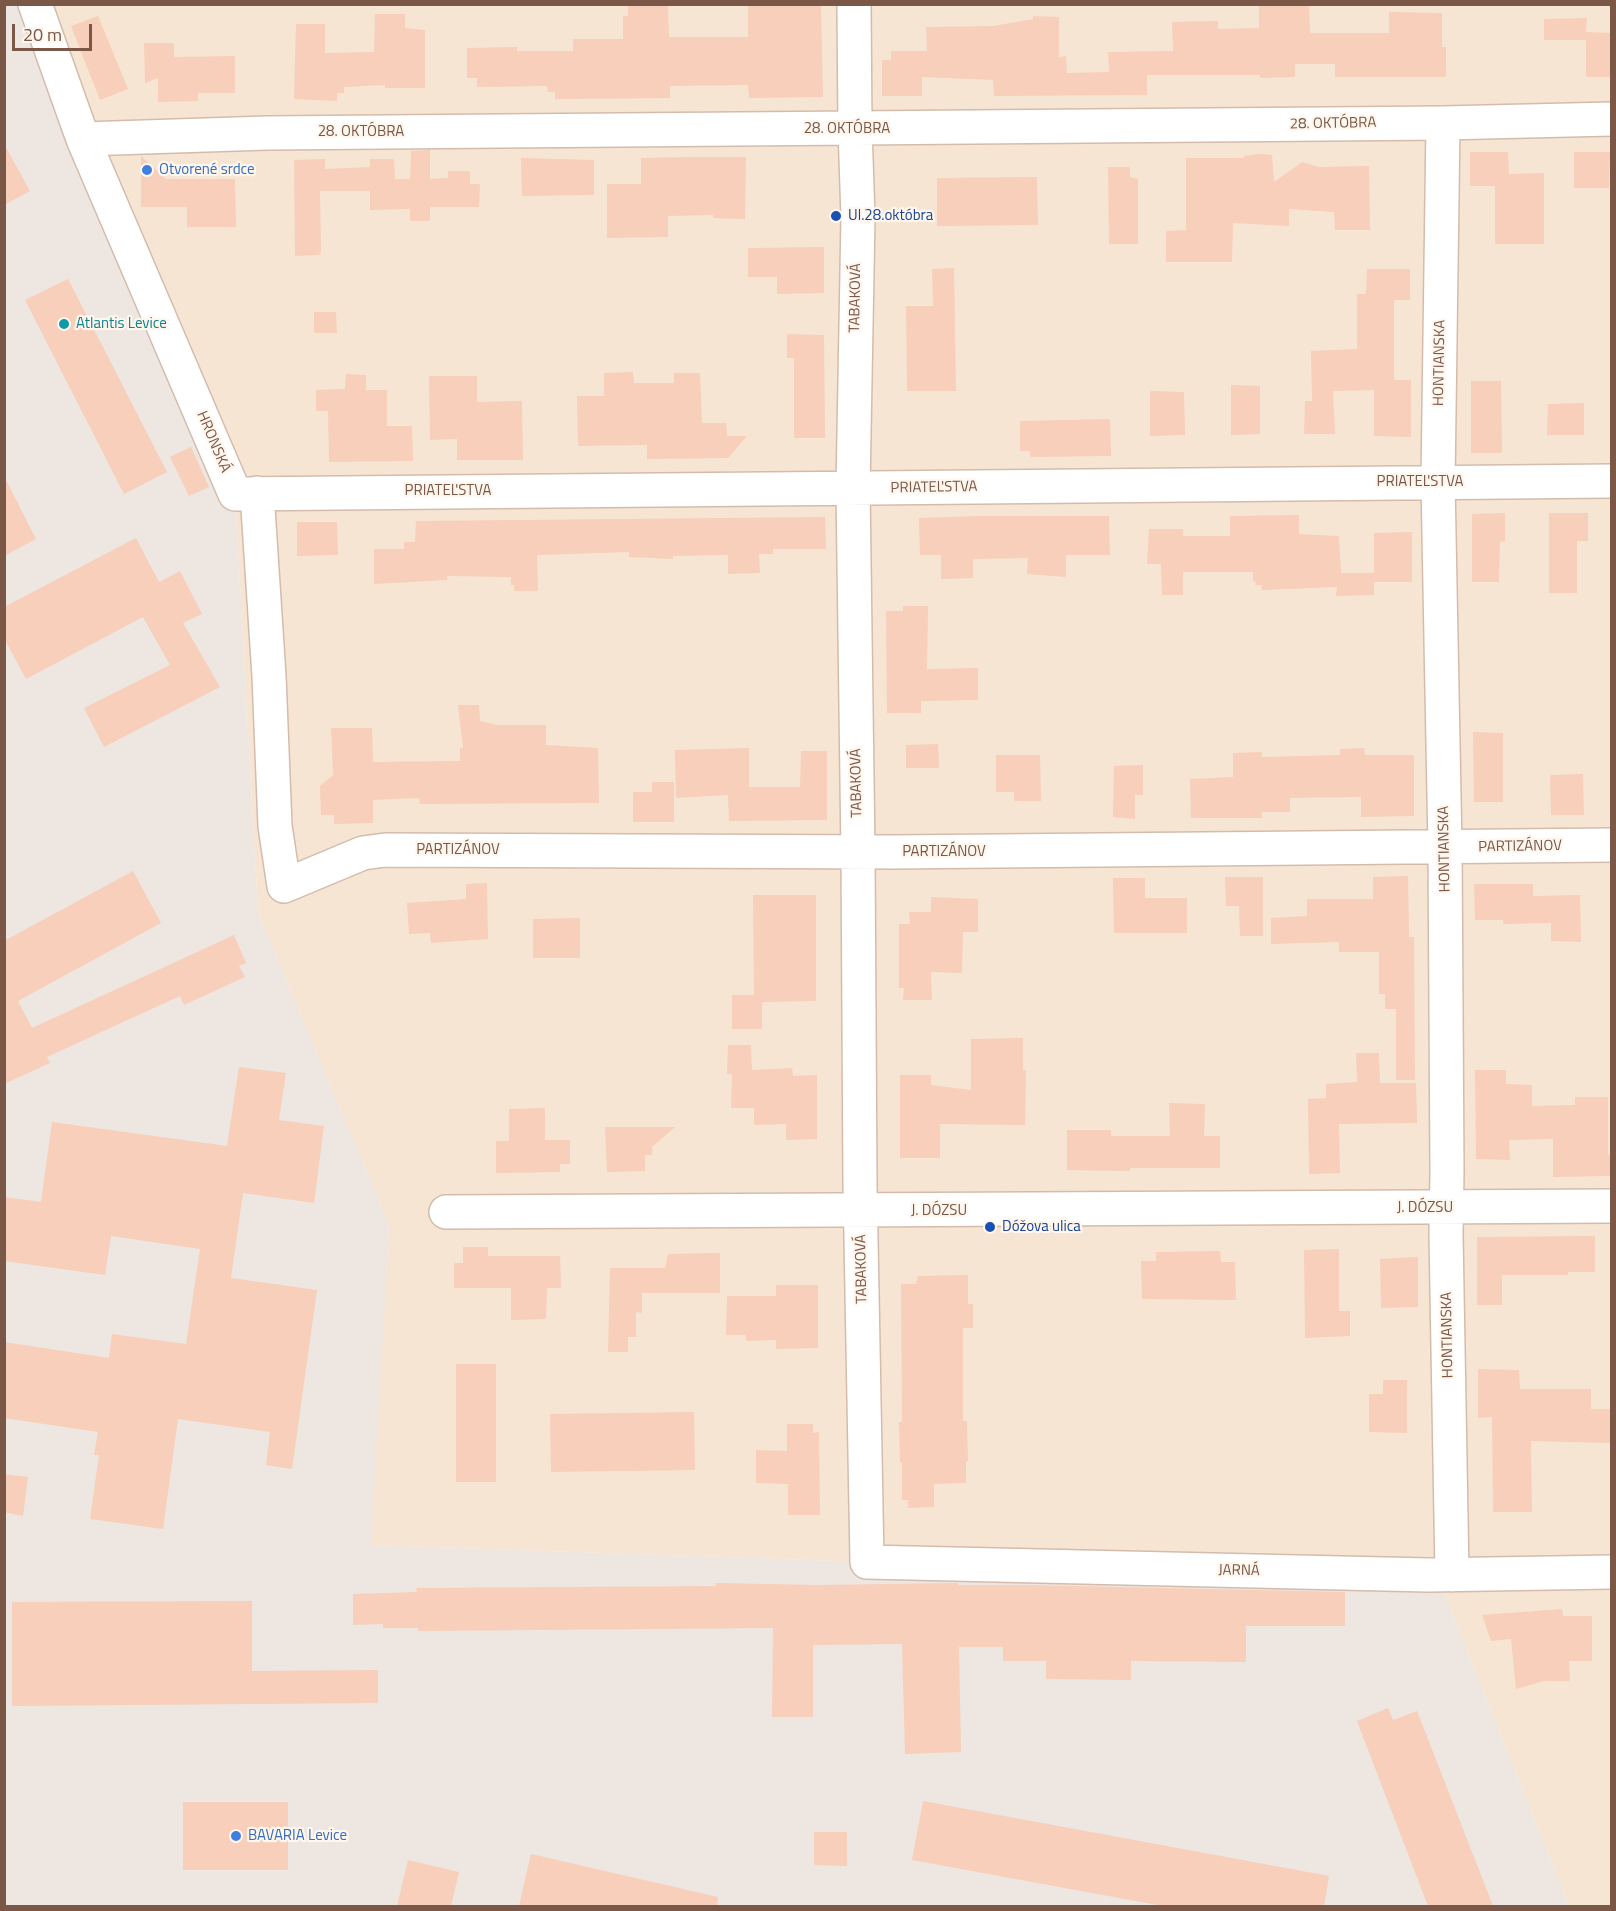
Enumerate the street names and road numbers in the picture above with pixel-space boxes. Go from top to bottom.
street label: 28. OKTÓBRA [1290,114,1376,134]
street label: 28. OKTÓBRA [804,120,890,138]
street label: 28. OKTÓBRA [318,123,404,141]
street label: TABAKOVÁ [846,263,866,333]
street label: HONTIANSKA [1430,320,1450,406]
street label: HRONSKÁ [192,409,234,475]
street label: PRIATEĽSTVA [1377,473,1463,491]
street label: PRIATEĽSTVA [890,478,978,498]
street label: PRIATEĽSTVA [405,482,491,500]
street label: TABAKOVÁ [847,748,867,818]
street label: HONTIANSKA [1435,806,1455,892]
street label: PARTIZÁNOV [1478,837,1562,857]
street label: PARTIZÁNOV [416,841,500,859]
street label: PARTIZÁNOV [902,843,986,861]
street label: J. DÓZSU [1397,1199,1453,1217]
street label: J. DÓZSU [911,1202,967,1220]
street label: TABAKOVÁ [852,1234,872,1304]
street label: HONTIANSKA [1438,1292,1458,1378]
street label: JARNÁ [1218,1562,1260,1580]

